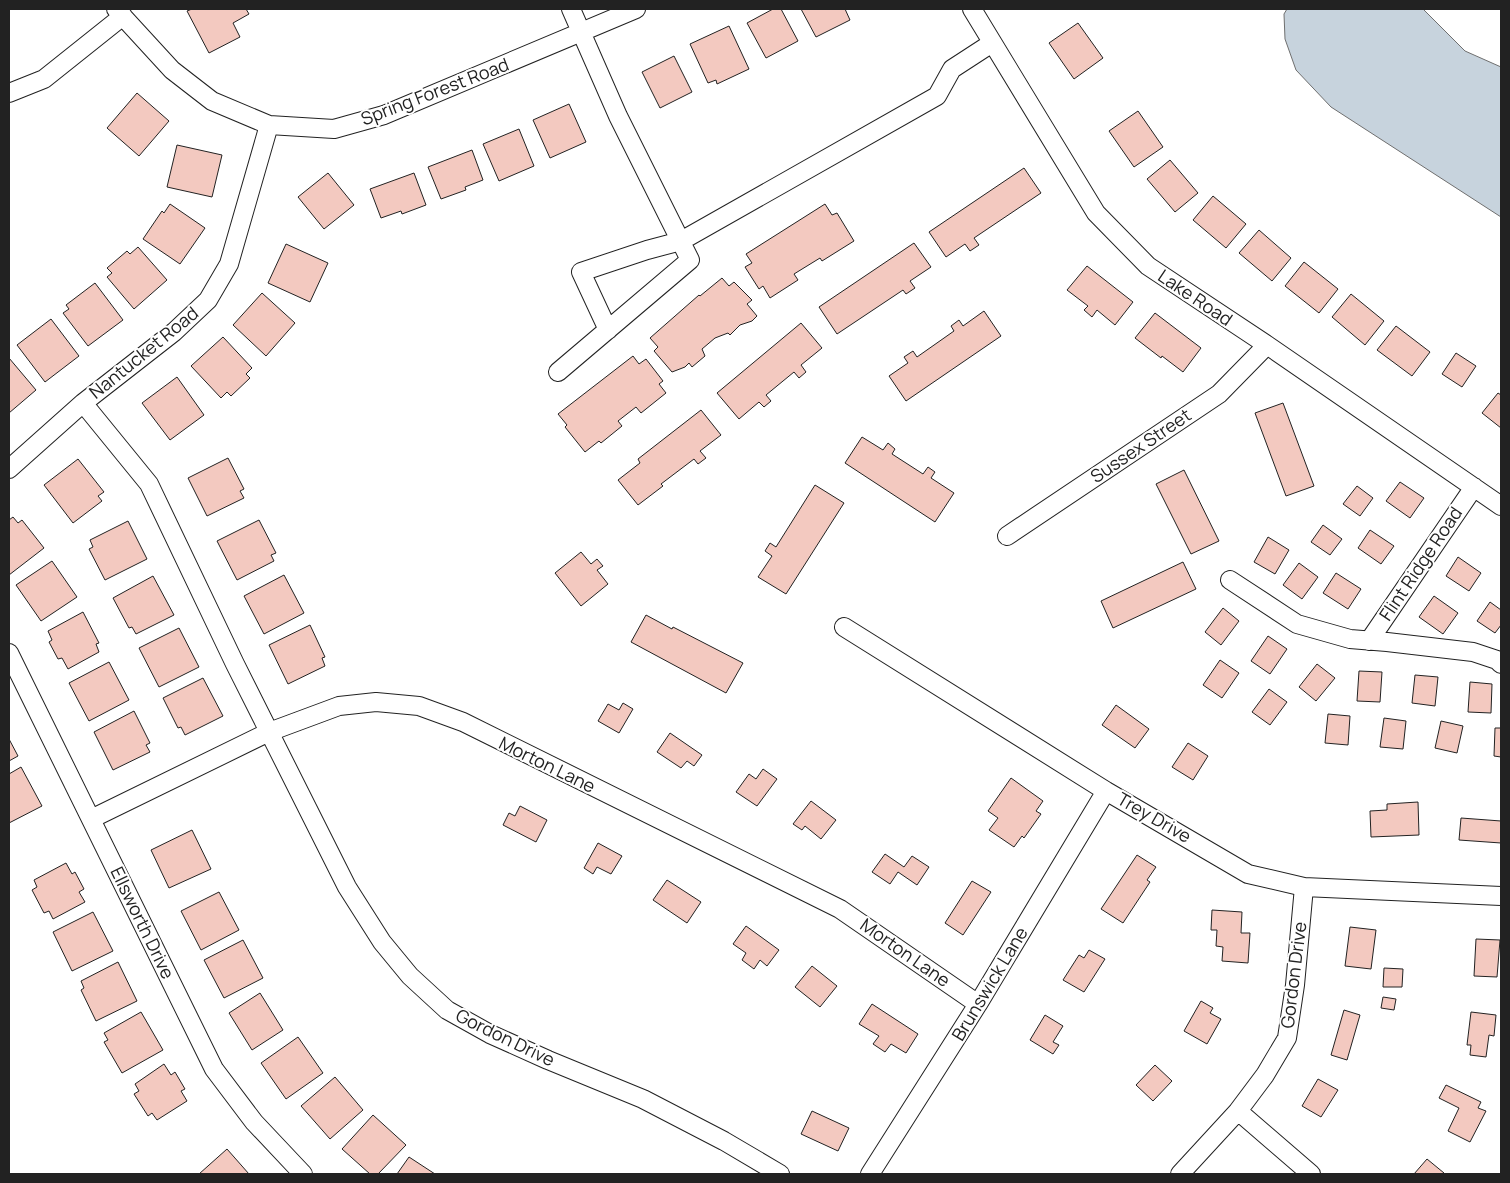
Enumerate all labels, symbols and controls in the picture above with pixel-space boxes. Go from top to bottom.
street label: Spring Forest Road [357,52,512,130]
street label: Lake Road [1154,264,1237,331]
street label: Nantucket Road [84,301,203,404]
street label: Sussex Street [1085,403,1196,488]
street label: Flint Ridge Road [1373,502,1467,625]
street label: Morton Lane [495,730,600,798]
street label: Trey Drive [1113,786,1196,848]
street label: Ellsworth Drive [105,863,180,983]
street label: Morton Lane [856,912,955,992]
street label: Gordon Drive [1275,920,1311,1030]
street label: Brunswick Lane [946,922,1033,1045]
street label: Gordon Drive [452,1003,559,1071]

